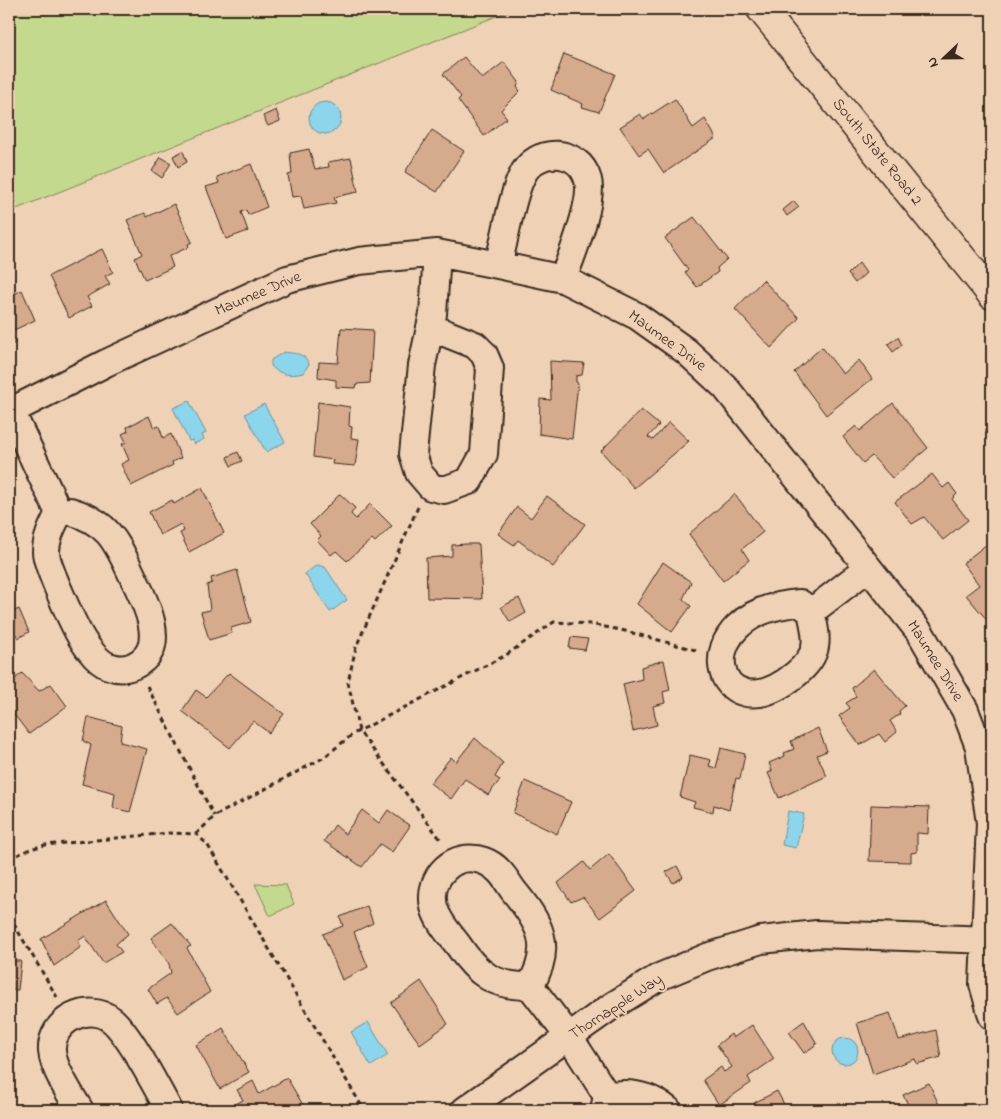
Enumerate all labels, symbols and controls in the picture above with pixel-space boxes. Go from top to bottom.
north arrow [918,32,968,82]
text: N [922,54,945,71]
street label: South State Road 2 [826,93,928,211]
street label: Maumee Drive [211,265,306,323]
street label: Maumee Drive [623,304,712,378]
street label: Maumee Drive [901,616,970,707]
street label: Thornapple Way [564,968,668,1046]

